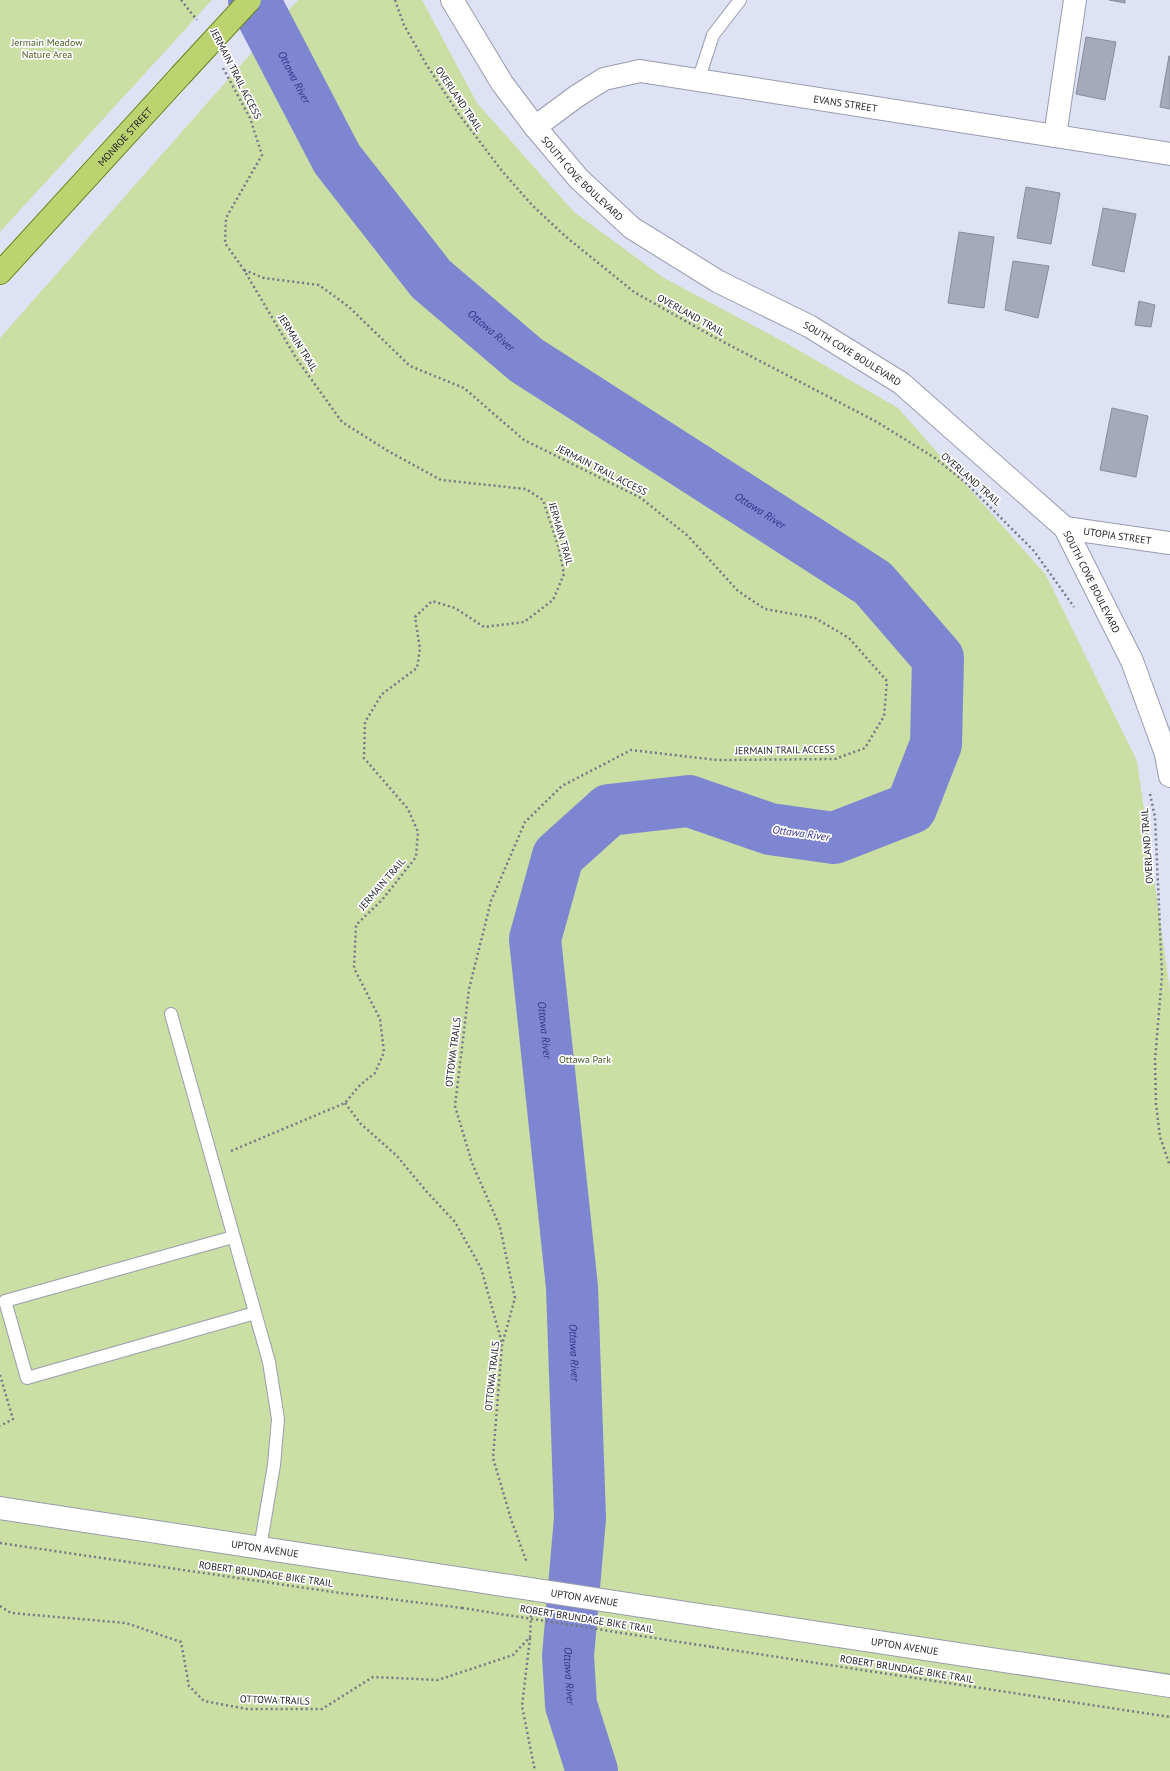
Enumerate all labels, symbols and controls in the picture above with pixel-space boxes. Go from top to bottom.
street label: JERMAIN TRAIL ACCESS [207,26,264,121]
park label: Jermain Meadow Nature Area [10,36,83,61]
water label: Ottawa River [275,48,314,107]
street label: OVERLAND TRAIL [433,64,485,134]
street label: EVANS STREET [813,92,879,115]
street label: MONROE STREET [95,104,155,169]
street label: SOUTH COVE BOULEVARD [539,133,626,223]
street label: OVERLAND TRAIL [655,291,727,339]
water label: Ottawa River [465,306,519,355]
street label: JERMAIN TRAIL [275,311,321,374]
street label: SOUTH COVE BOULEVARD [802,318,904,388]
street label: JERMAIN TRAIL ACCESS [554,441,649,498]
street label: OVERLAND TRAIL [938,449,1004,509]
water label: Ottawa River [732,489,789,533]
street label: JERMAIN TRAIL [545,500,576,567]
street label: UTOPIA STREET [1083,524,1153,547]
street label: SOUTH COVE BOULEVARD [1061,528,1123,635]
street label: JERMAIN TRAIL ACCESS [734,743,835,757]
street label: OVERLAND TRAIL [1138,808,1156,884]
water label: Ottawa River [772,822,832,844]
street label: JERMAIN TRAIL [355,855,408,914]
water label: Ottawa River [535,1001,555,1061]
street label: OTTOWA TRAILS [442,1016,464,1088]
park label: Ottawa Park [559,1053,611,1066]
water label: Ottawa River [566,1324,582,1383]
street label: OTTOWA TRAILS [482,1340,502,1412]
street label: UPTON AVENUE [230,1537,300,1560]
street label: ROBERT BRUNDAGE BIKE TRAIL [198,1558,334,1590]
street label: UPTON AVENUE [550,1586,619,1609]
street label: ROBERT BRUNDAGE BIKE TRAIL [519,1602,655,1636]
street label: UPTON AVENUE [870,1634,939,1657]
water label: Ottawa River [561,1647,578,1707]
street label: ROBERT BRUNDAGE BIKE TRAIL [839,1652,975,1686]
street label: OTTOWA TRAILS [240,1692,310,1708]

